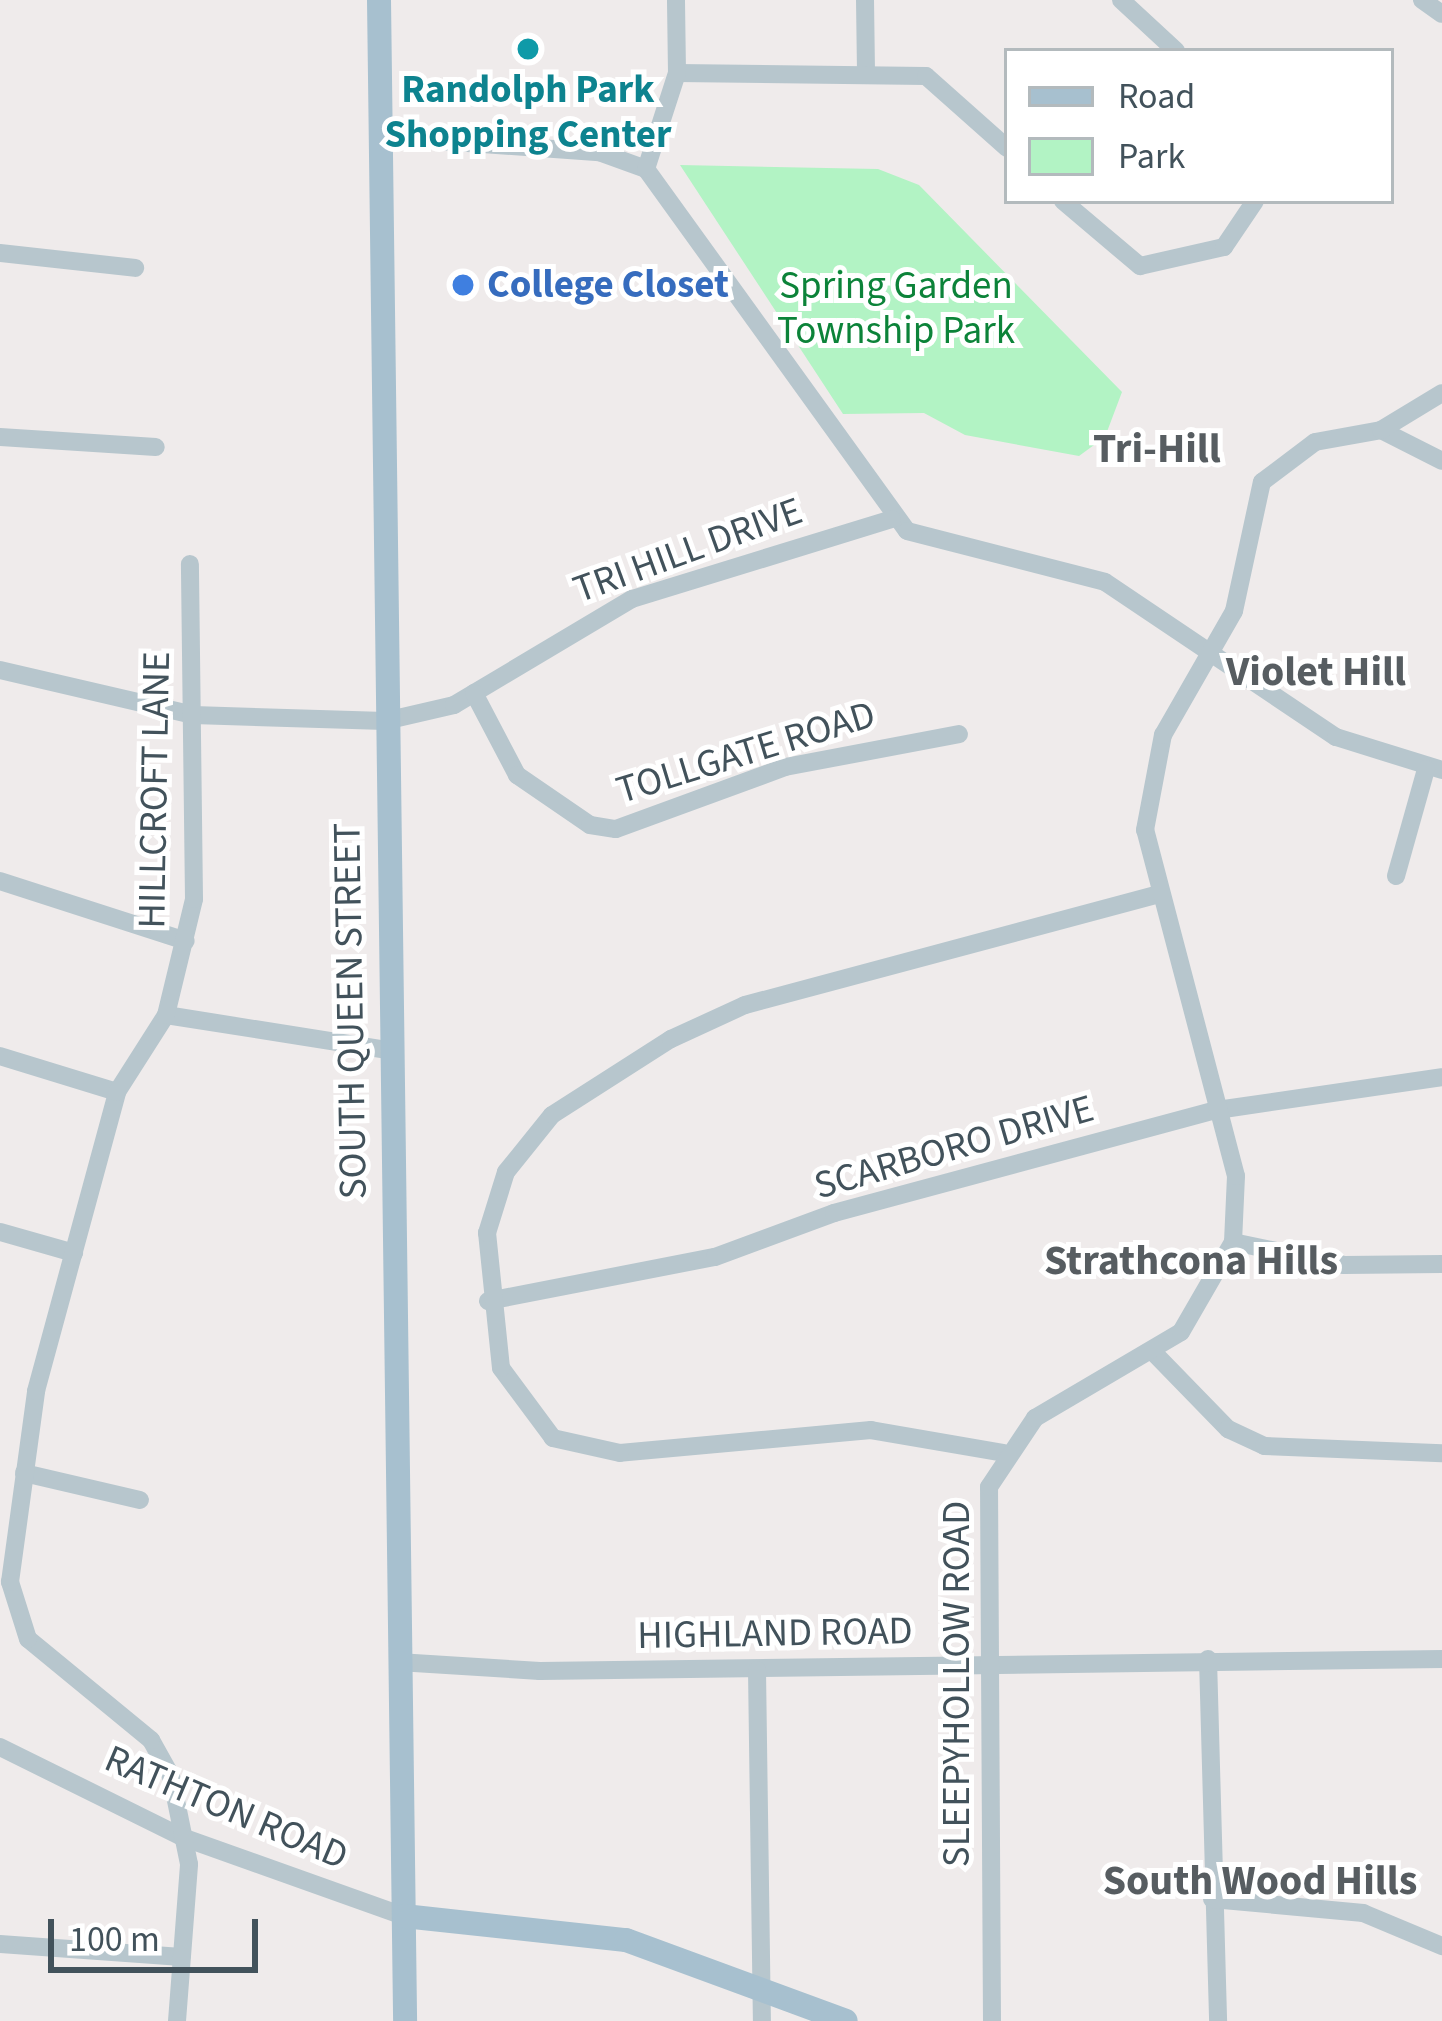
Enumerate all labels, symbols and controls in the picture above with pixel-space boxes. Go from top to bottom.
marker: Randolph Park Shopping Center [515,36,541,62]
legend [1004,48,1394,204]
place label: Randolph Park Shopping Center [384,68,672,159]
text: Road [1118,71,1195,122]
text: Park [1118,131,1185,182]
place label: College Closet [487,262,729,308]
park label: Spring Garden Township Park [777,264,1015,355]
marker: College Closet [450,272,476,298]
district label: Tri-Hill [1093,424,1221,474]
street label: TRI HILL DRIVE [567,488,809,614]
district label: Violet Hill [1226,647,1406,697]
street label: HILLCROFT LANE [129,651,181,929]
street label: TOLLGATE ROAD [611,691,881,815]
street label: SOUTH QUEEN STREET [324,822,378,1200]
street label: SCARBORO DRIVE [809,1086,1099,1210]
district label: Strathcona Hills [1044,1236,1338,1286]
street label: SLEEPYHOLLOW ROAD [934,1501,980,1867]
street label: HIGHLAND ROAD [637,1608,913,1660]
street label: RATHTON ROAD [98,1736,354,1880]
district label: South Wood Hills [1103,1856,1417,1906]
scale bar [54,1895,264,1969]
text: 100 m [69,1914,160,1965]

